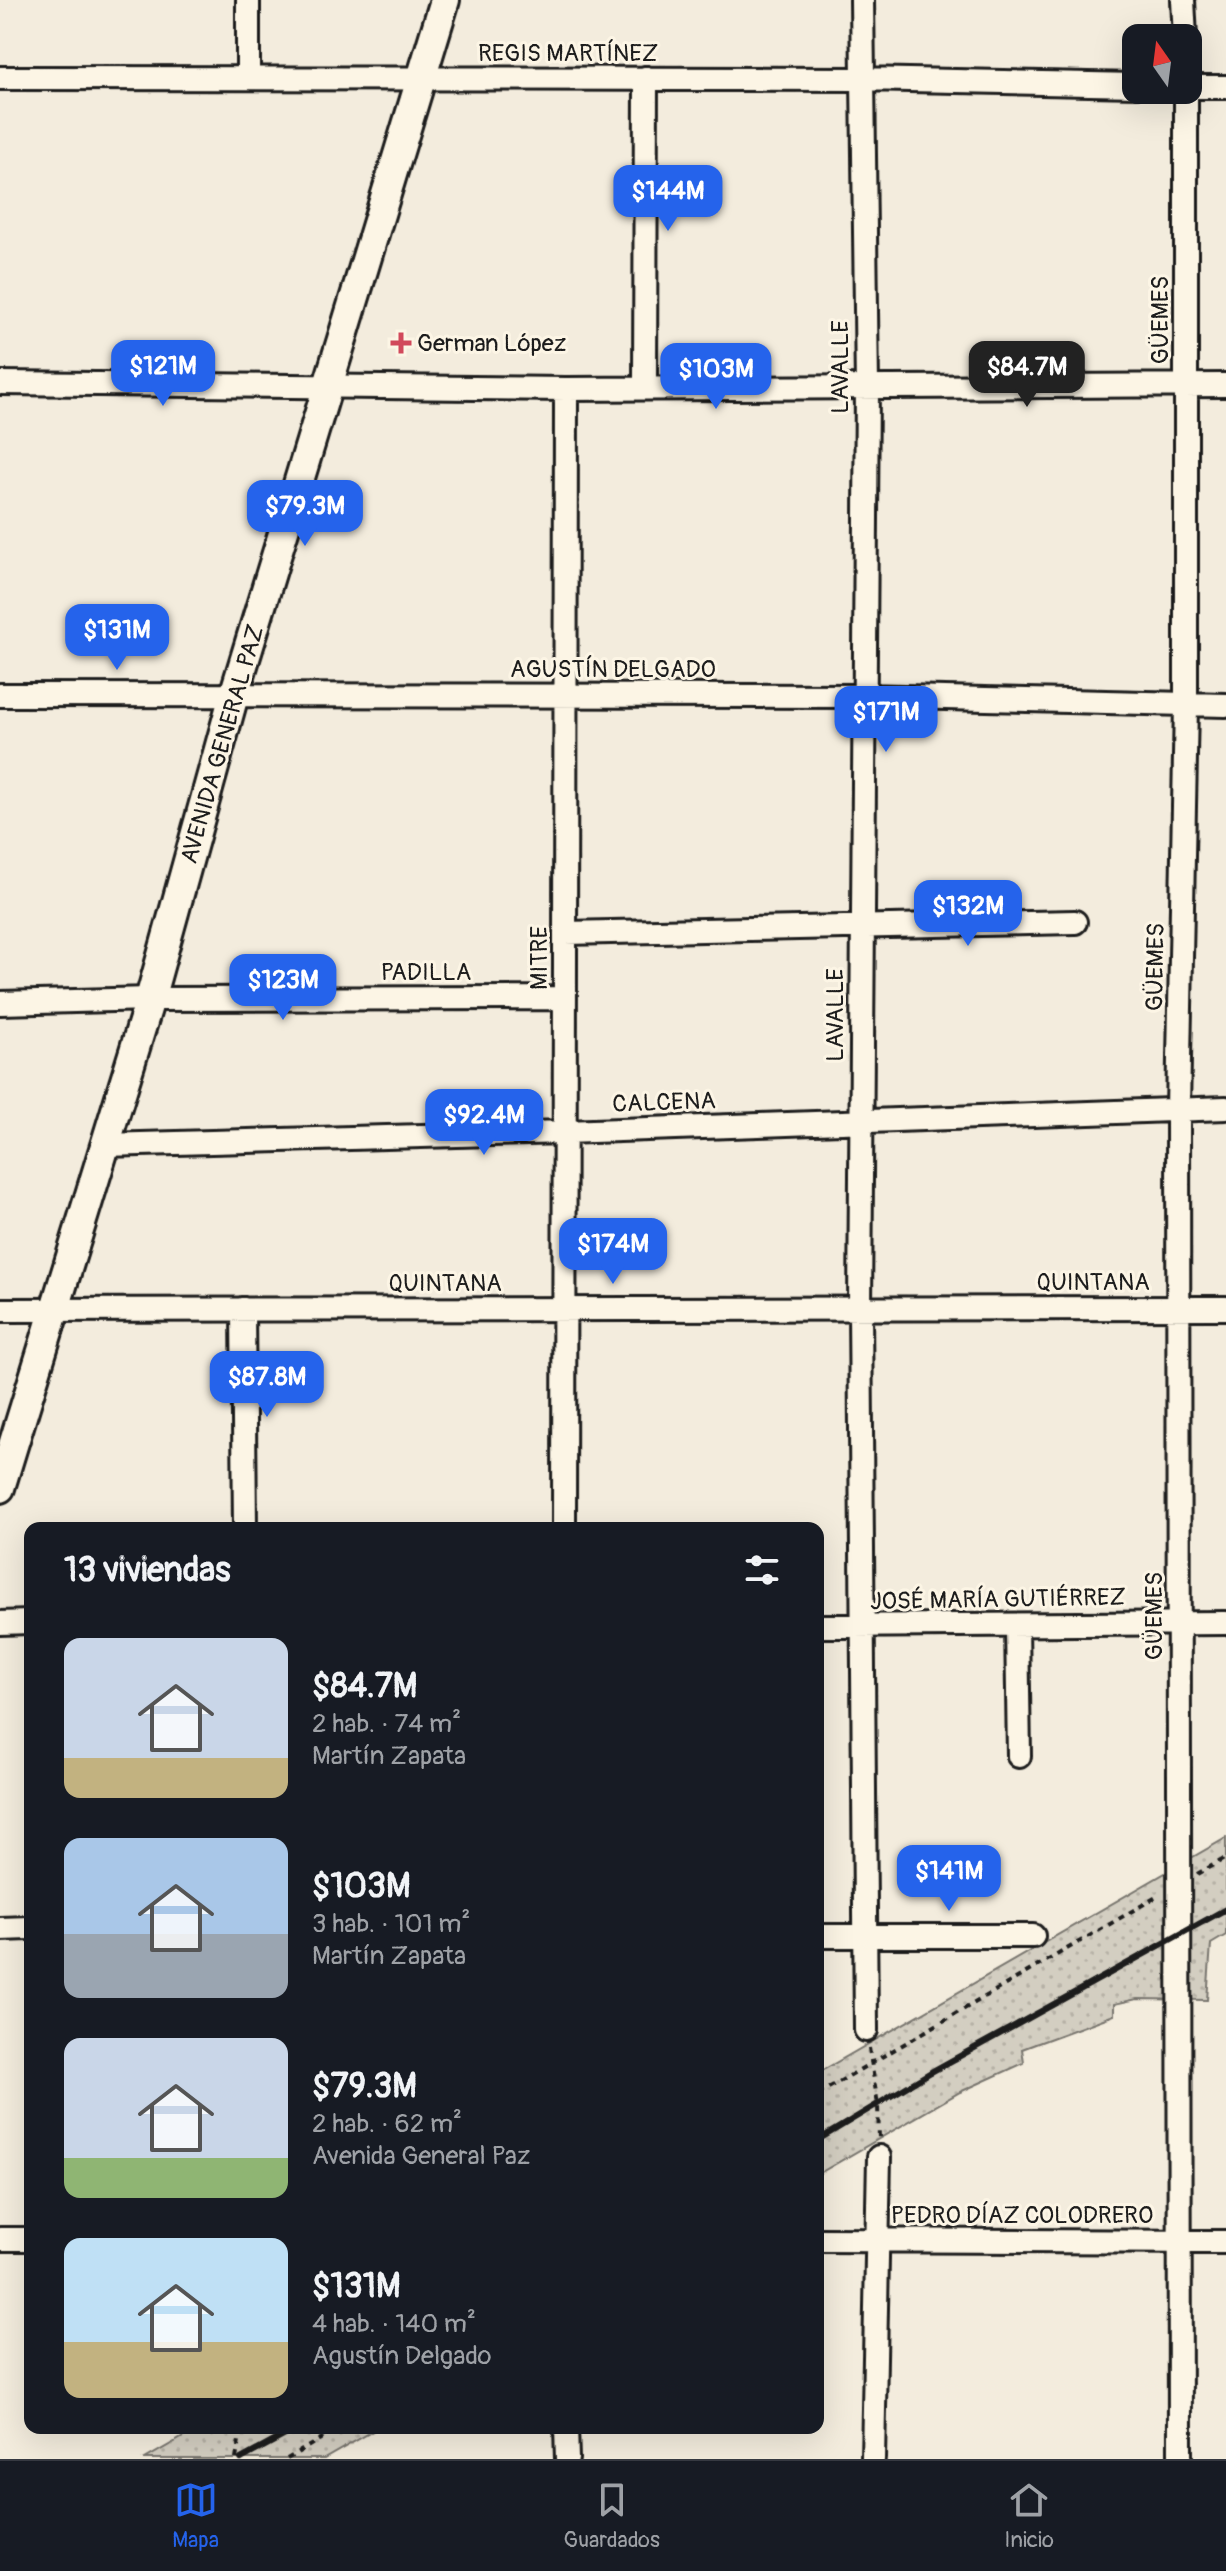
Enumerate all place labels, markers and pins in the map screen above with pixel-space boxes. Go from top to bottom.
pin: $144M [612,165,724,233]
place label: German López [417,329,566,358]
marker: German López [392,334,410,352]
pin: $121M [107,340,219,408]
pin: $84.7M [962,341,1092,409]
pin: $103M [660,343,772,411]
pin: $79.3M [240,480,370,548]
pin: $131M [61,604,173,672]
pin: $171M [830,686,942,754]
pin: $132M [912,880,1024,948]
pin: $123M [227,954,339,1022]
pin: $92.4M [419,1089,549,1157]
pin: $174M [557,1218,669,1286]
pin: $87.8M [202,1351,332,1419]
pin: $141M [893,1845,1005,1913]

